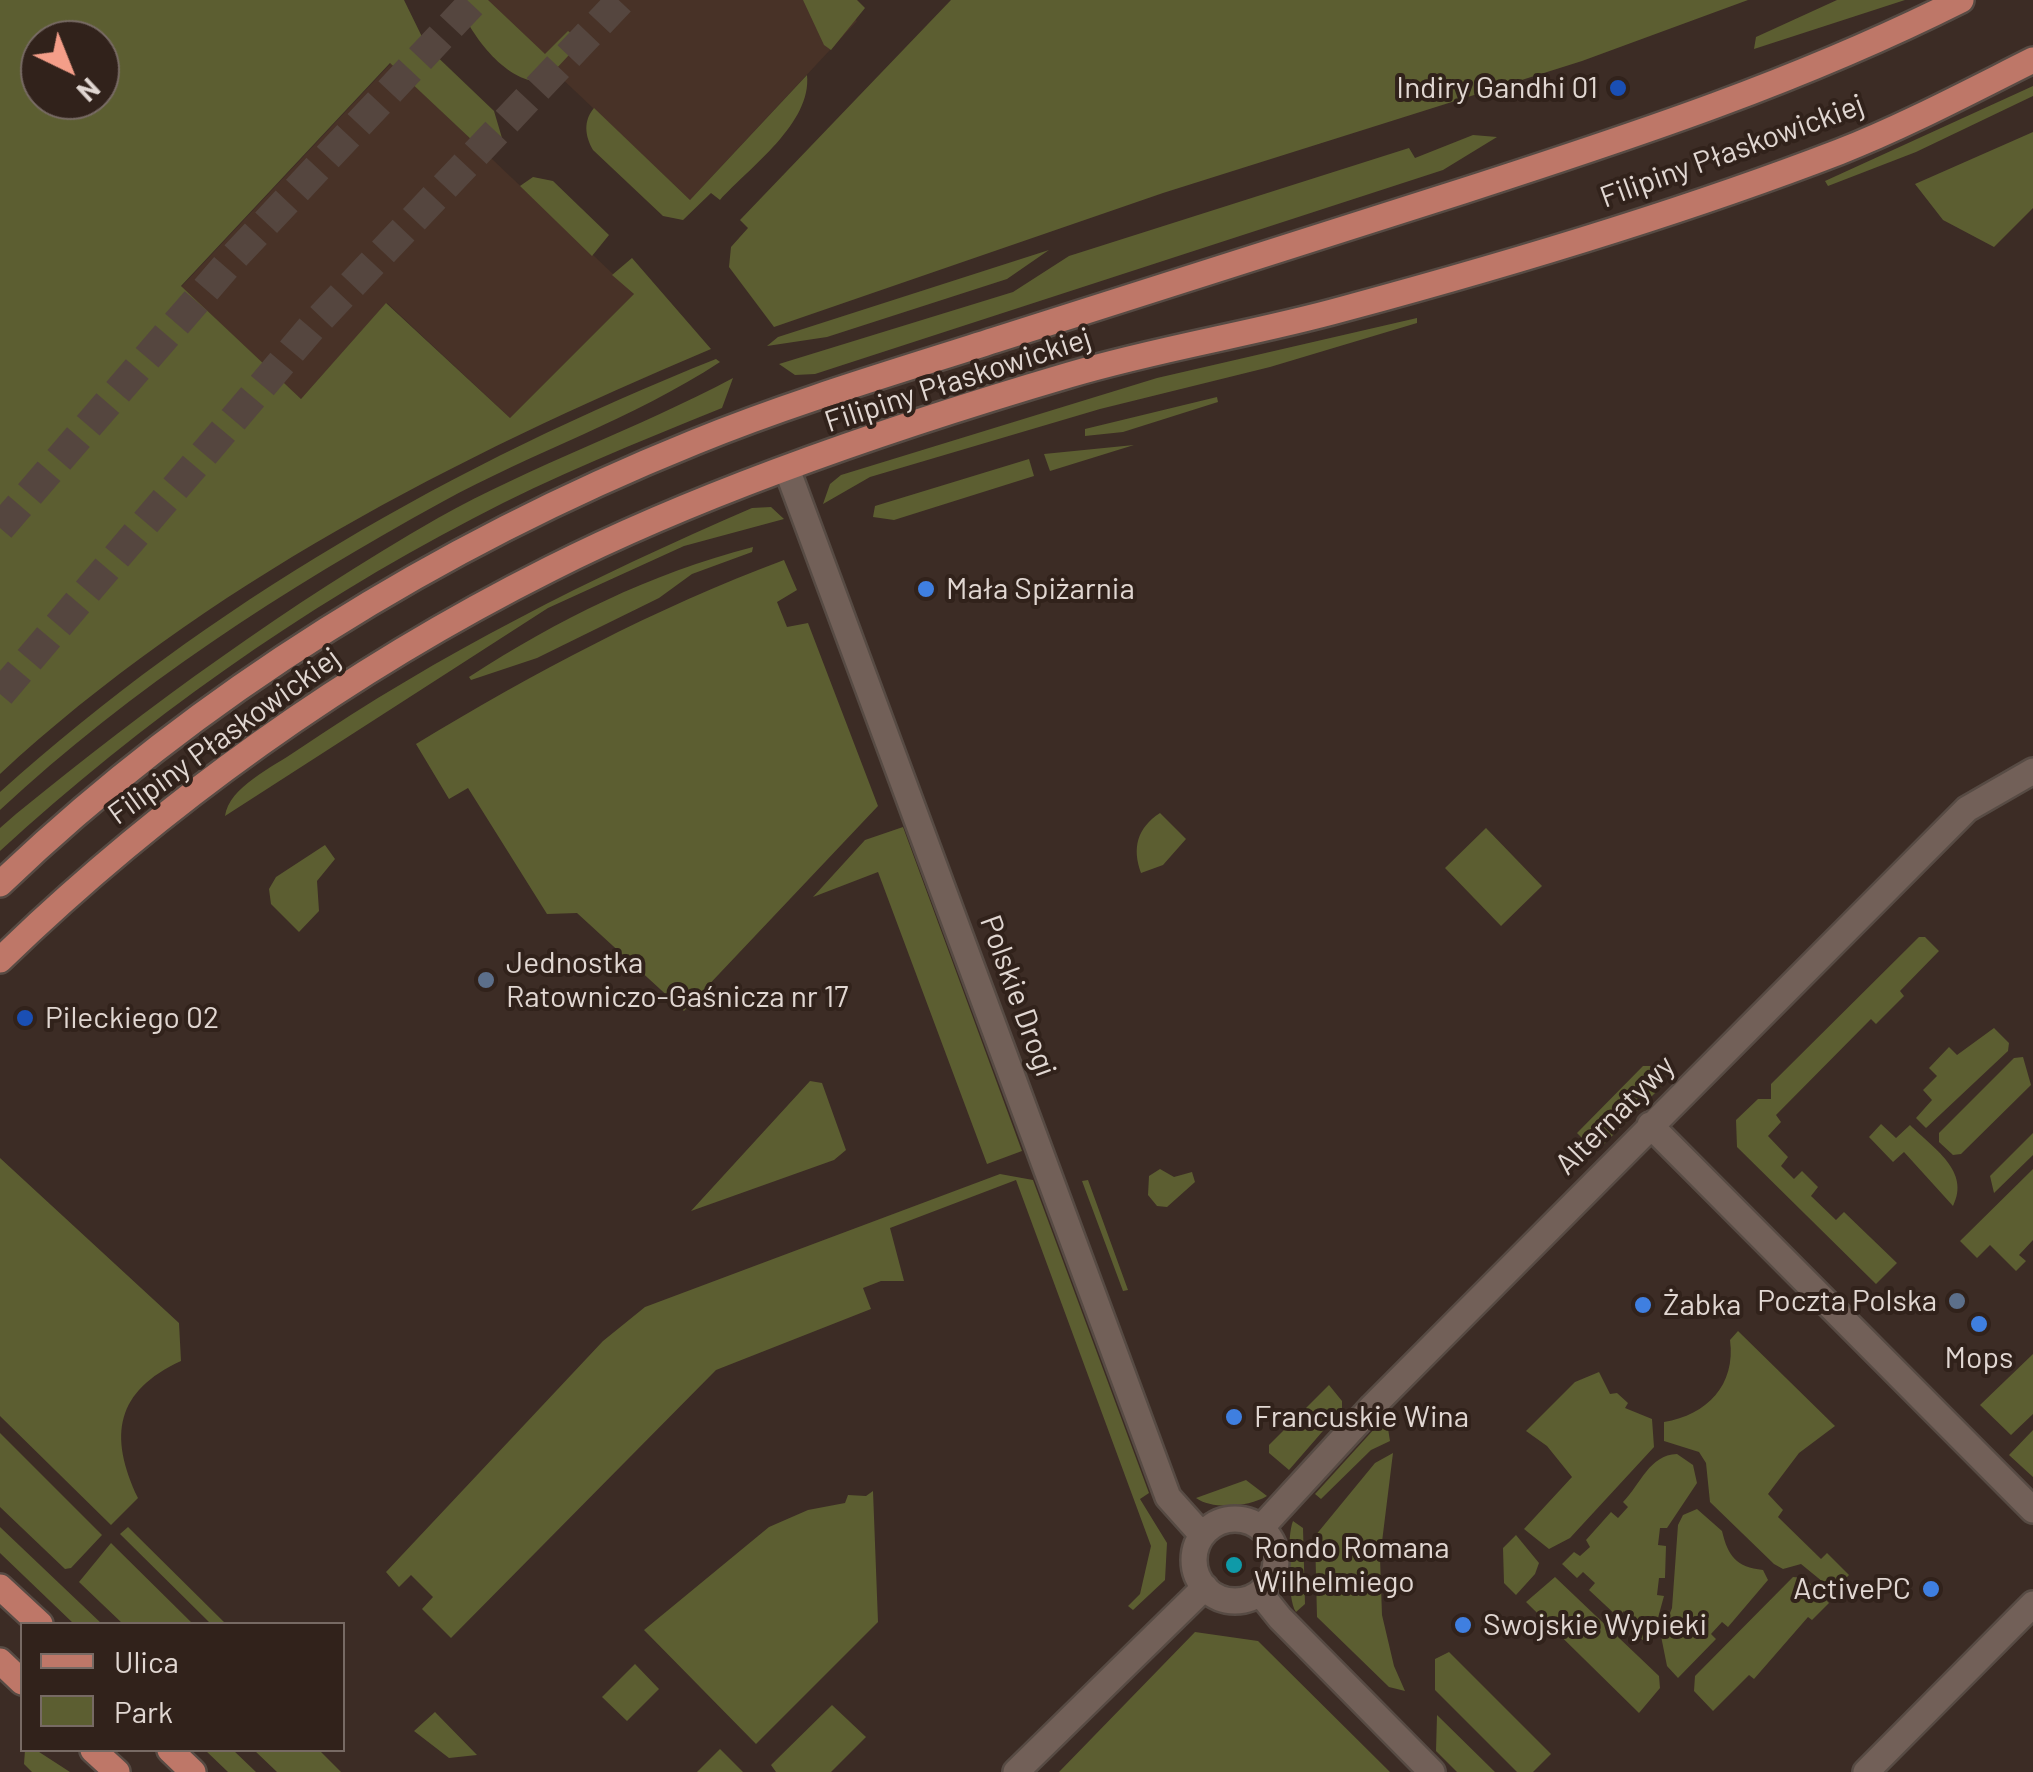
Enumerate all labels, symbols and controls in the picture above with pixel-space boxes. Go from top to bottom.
north arrow [20,20,120,120]
place label: Indiry Gandhi 01 [1396,70,1598,106]
text: N [71,72,108,109]
marker: Indiry Gandhi 01 [1607,77,1629,99]
street label: Filipiny Płaskowickiej [1595,87,1869,215]
street label: Filipiny Płaskowickiej [820,320,1096,440]
place label: Mała Spiżarnia [946,571,1135,607]
marker: Mała Spiżarnia [915,578,937,600]
street label: Filipiny Płaskowickiej [101,640,347,832]
street label: Polskie Drogi [972,910,1064,1082]
place label: Jednostka Ratowniczo-Gaśnicza nr 17 [506,945,848,1016]
marker: Jednostka Ratowniczo-Gaśnicza nr 17 [475,969,497,991]
place label: Pileckiego 02 [45,1000,219,1036]
marker: Pileckiego 02 [14,1007,36,1029]
street label: Alternatywy [1548,1048,1682,1182]
place label: Poczta Polska [1757,1283,1937,1319]
place label: Żabka [1663,1287,1741,1323]
marker: Poczta Polska [1946,1290,1968,1312]
marker: Żabka [1632,1294,1654,1316]
marker: Mops [1968,1313,1990,1335]
place label: Mops [1945,1340,2013,1376]
place label: Francuskie Wina [1254,1399,1469,1435]
marker: Francuskie Wina [1223,1406,1245,1428]
place label: Rondo Romana Wilhelmiego [1254,1530,1450,1600]
marker: Rondo Romana Wilhelmiego [1223,1554,1245,1576]
place label: ActivePC [1793,1571,1911,1607]
marker: ActivePC [1920,1578,1942,1600]
place label: Swojskie Wypieki [1483,1607,1707,1643]
marker: Swojskie Wypieki [1452,1614,1474,1636]
legend [20,1622,345,1752]
text: Ulica [114,1643,179,1679]
text: Park [114,1693,173,1729]

